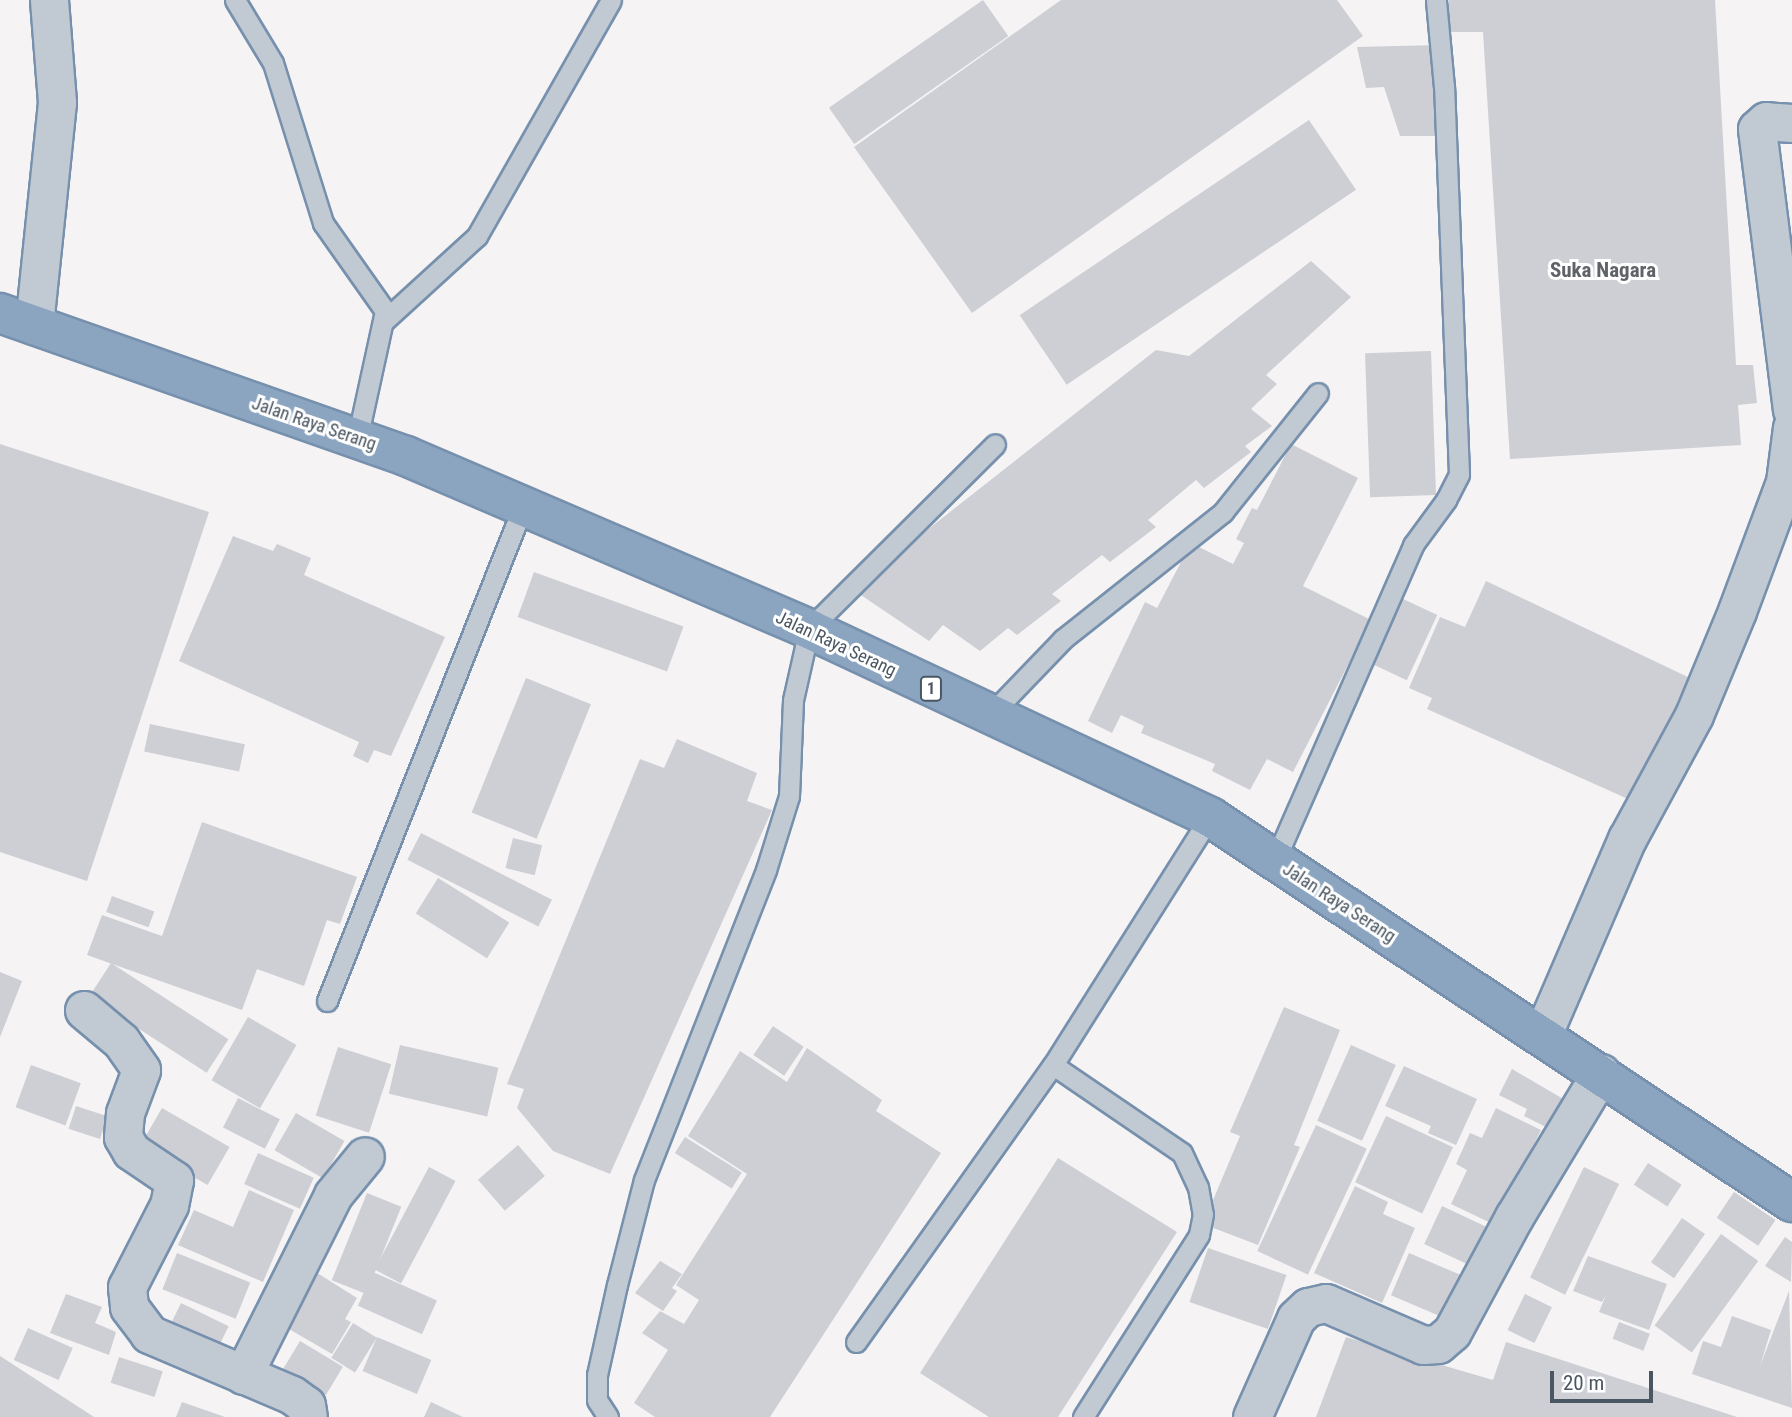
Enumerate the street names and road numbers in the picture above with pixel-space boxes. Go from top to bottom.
street label: Jalan Raya Serang [249,393,379,455]
street label: Jalan Raya Serang [772,607,900,681]
road number: 1 [919,676,943,702]
street label: Jalan Raya Serang [1279,858,1399,948]

